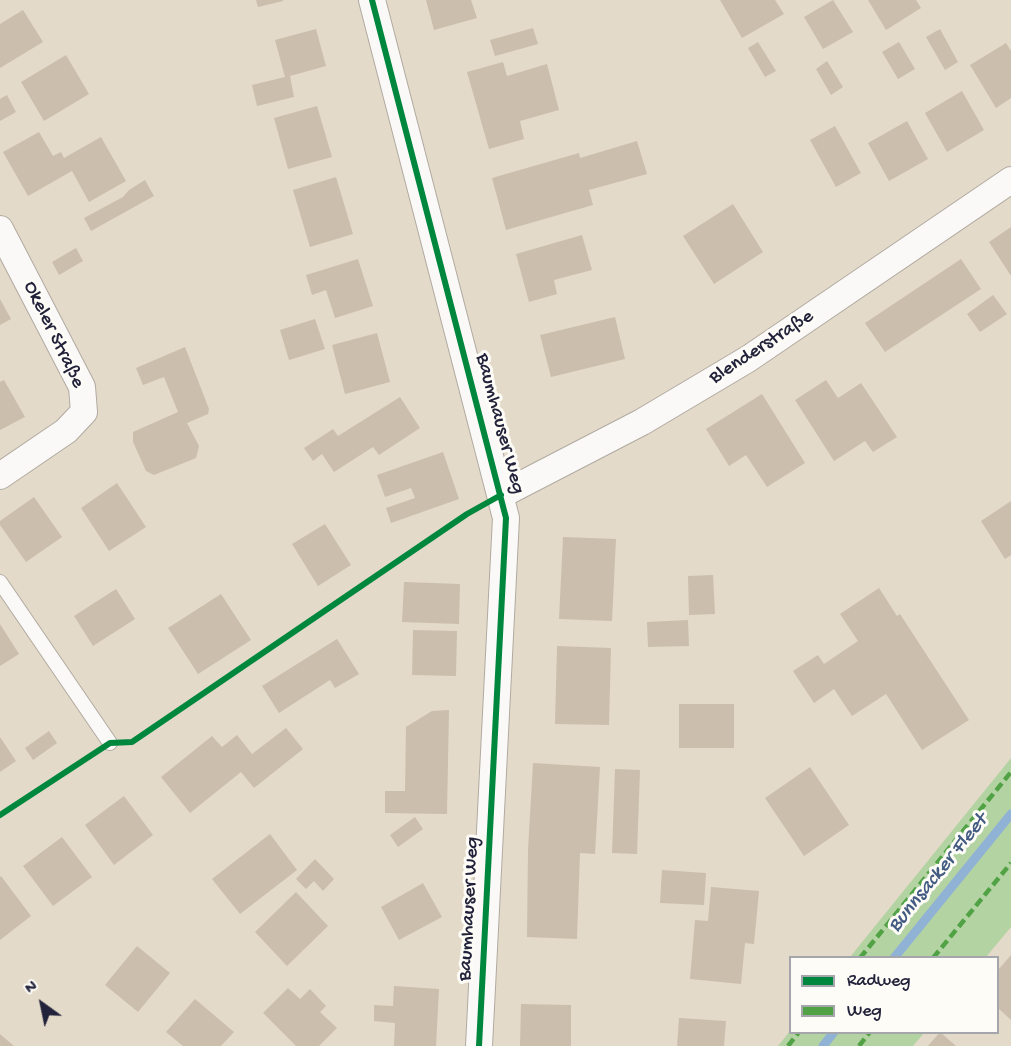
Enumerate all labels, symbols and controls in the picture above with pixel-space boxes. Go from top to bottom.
street label: Okeler Straße [17,278,89,392]
street label: Blenderstraße [705,305,819,391]
street label: Baumhauser Weg [469,351,529,497]
water label: Bunnsacker Fleet [883,810,995,938]
street label: Baumhauser Weg [454,836,486,982]
legend [789,956,999,1034]
text: Radweg [847,971,910,992]
north arrow [12,974,72,1034]
text: N [22,978,41,999]
text: Weg [847,1001,882,1022]

